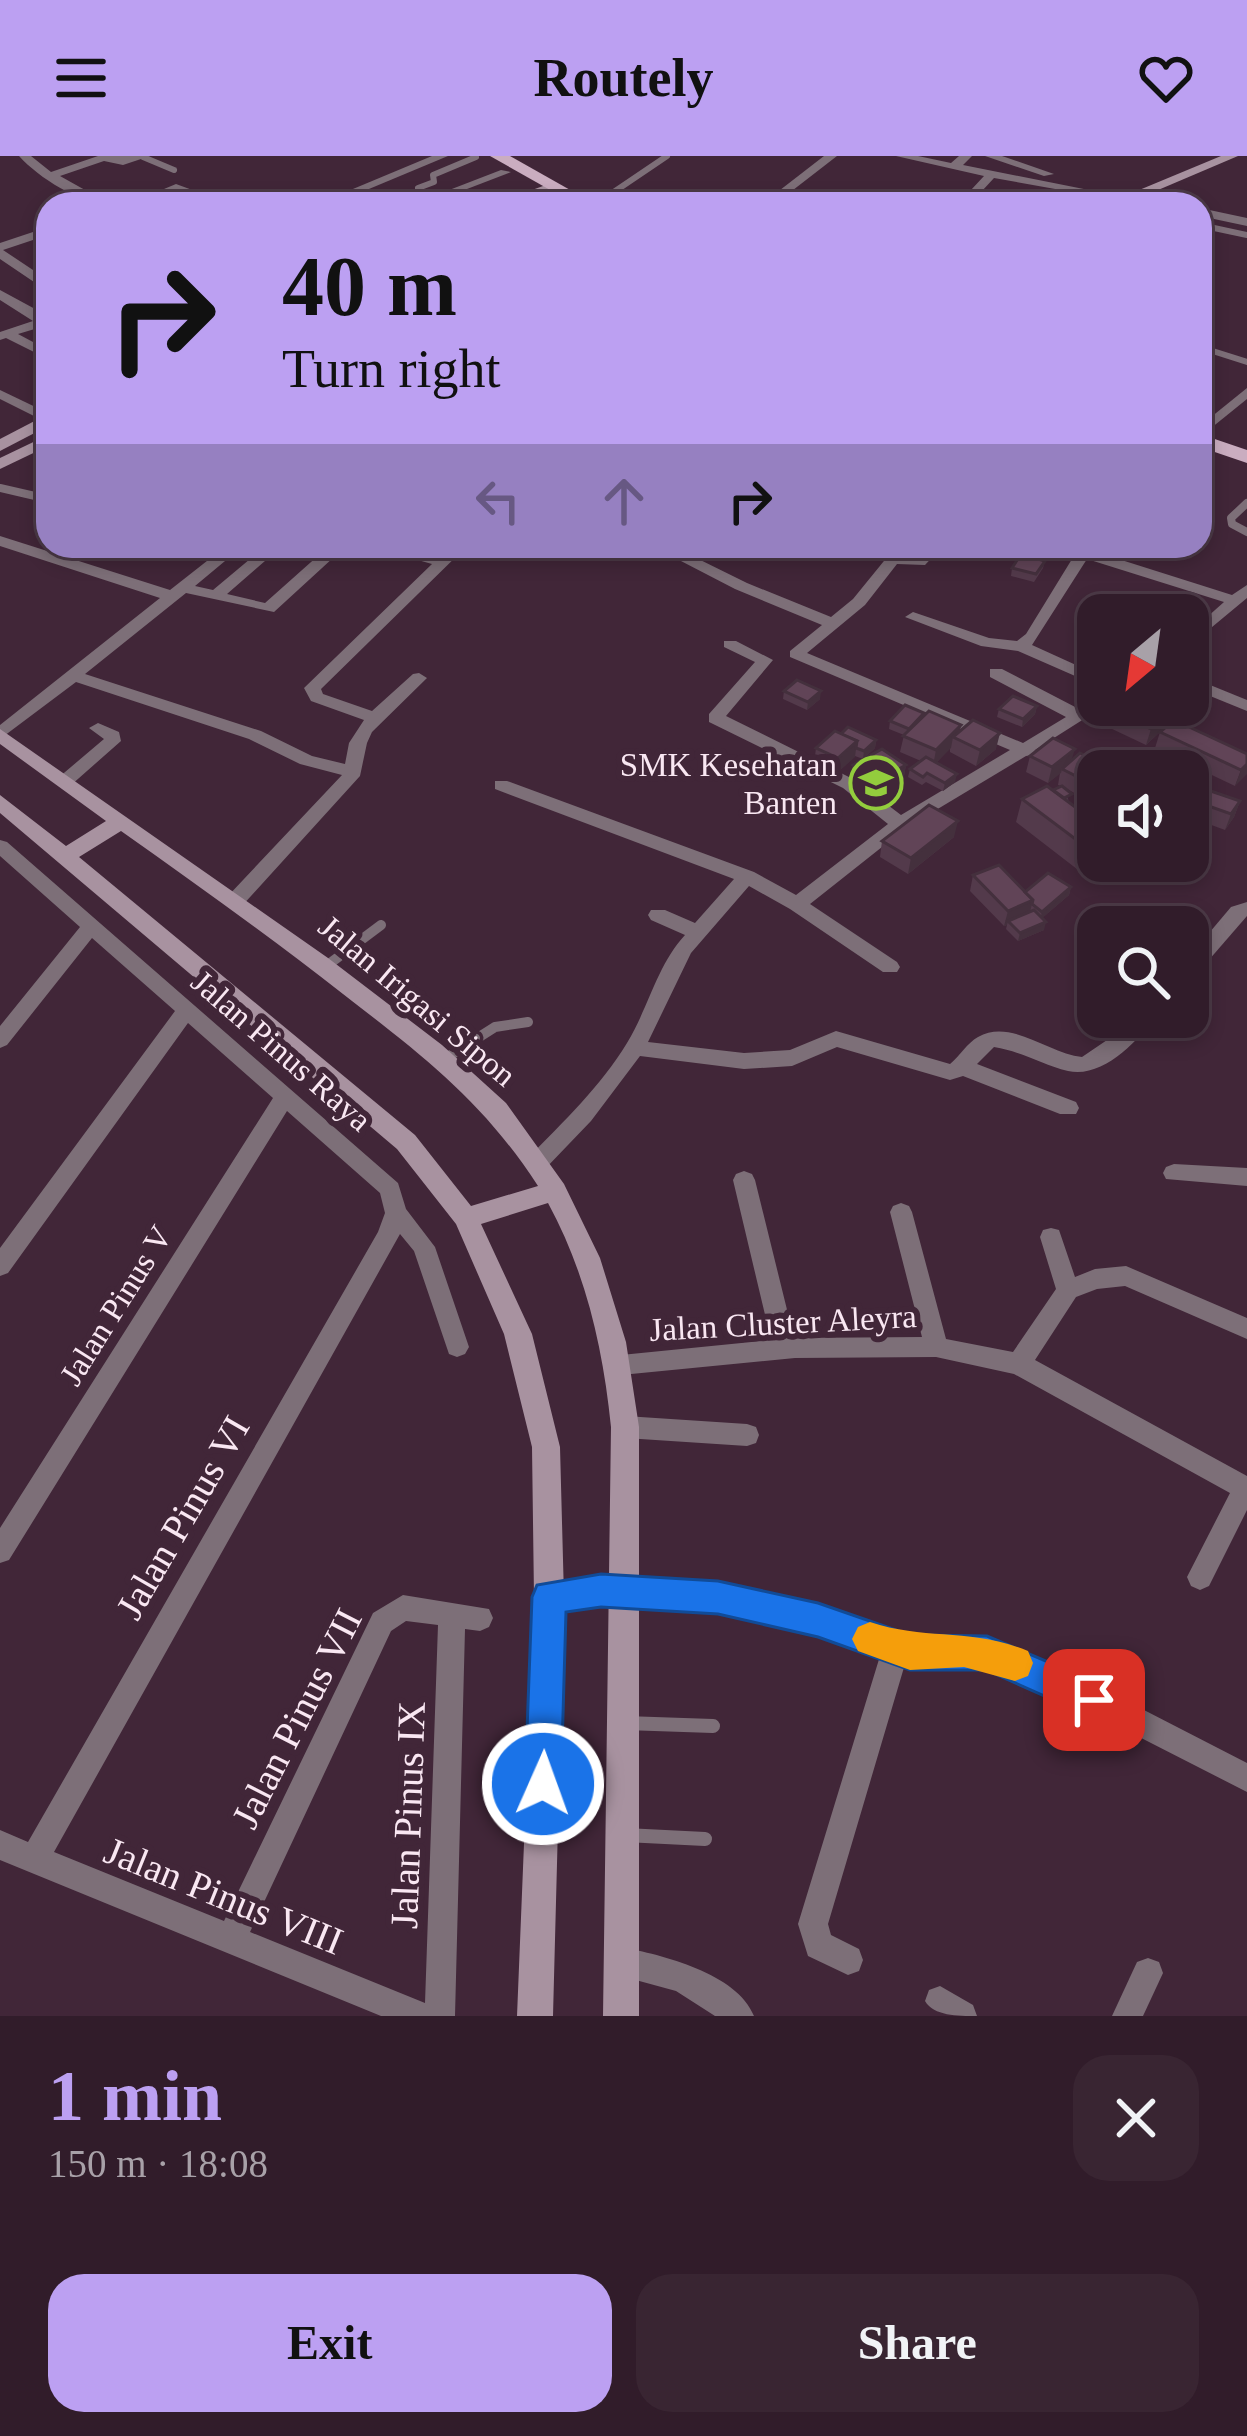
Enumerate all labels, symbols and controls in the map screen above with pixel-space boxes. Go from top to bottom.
icon: menu [48,45,114,111]
icon: heart [1133,45,1199,111]
text: Routely [534,48,713,108]
icon: right [84,240,240,396]
text: 40 m [282,240,457,333]
text: Turn right [282,339,501,399]
icon: left [465,468,531,534]
icon: ahead [591,468,657,534]
icon: right [717,468,783,534]
north arrow [1077,594,1209,726]
map controls [1077,594,1209,1038]
place label: SMK Kesehatan Banten [620,747,837,821]
button: sound [1077,750,1209,882]
school or university icon: SMK Kesehatan Banten [848,755,904,811]
button: search [1077,906,1209,1038]
street label: Jalan Irigasi Sipon [312,908,523,1094]
street label: Jalan Pinus Raya [184,963,378,1139]
street label: Jalan Pinus V [53,1219,179,1392]
street label: Jalan Cluster Aleyra [648,1298,918,1348]
street label: Jalan Pinus VI [107,1408,258,1626]
street label: Jalan Pinus VII [223,1602,370,1835]
pin [1043,1649,1145,1751]
icon: arrive [1061,1667,1127,1733]
street label: Jalan Pinus IX [382,1701,433,1929]
position arrow [480,1721,606,1847]
street label: Jalan Pinus VIII [99,1828,349,1963]
button: close [1073,2055,1199,2181]
text: 1 min [48,2056,222,2136]
text: 150 m · 18:08 [48,2142,268,2185]
button: Exit [48,2274,612,2412]
button: Share [636,2274,1199,2412]

